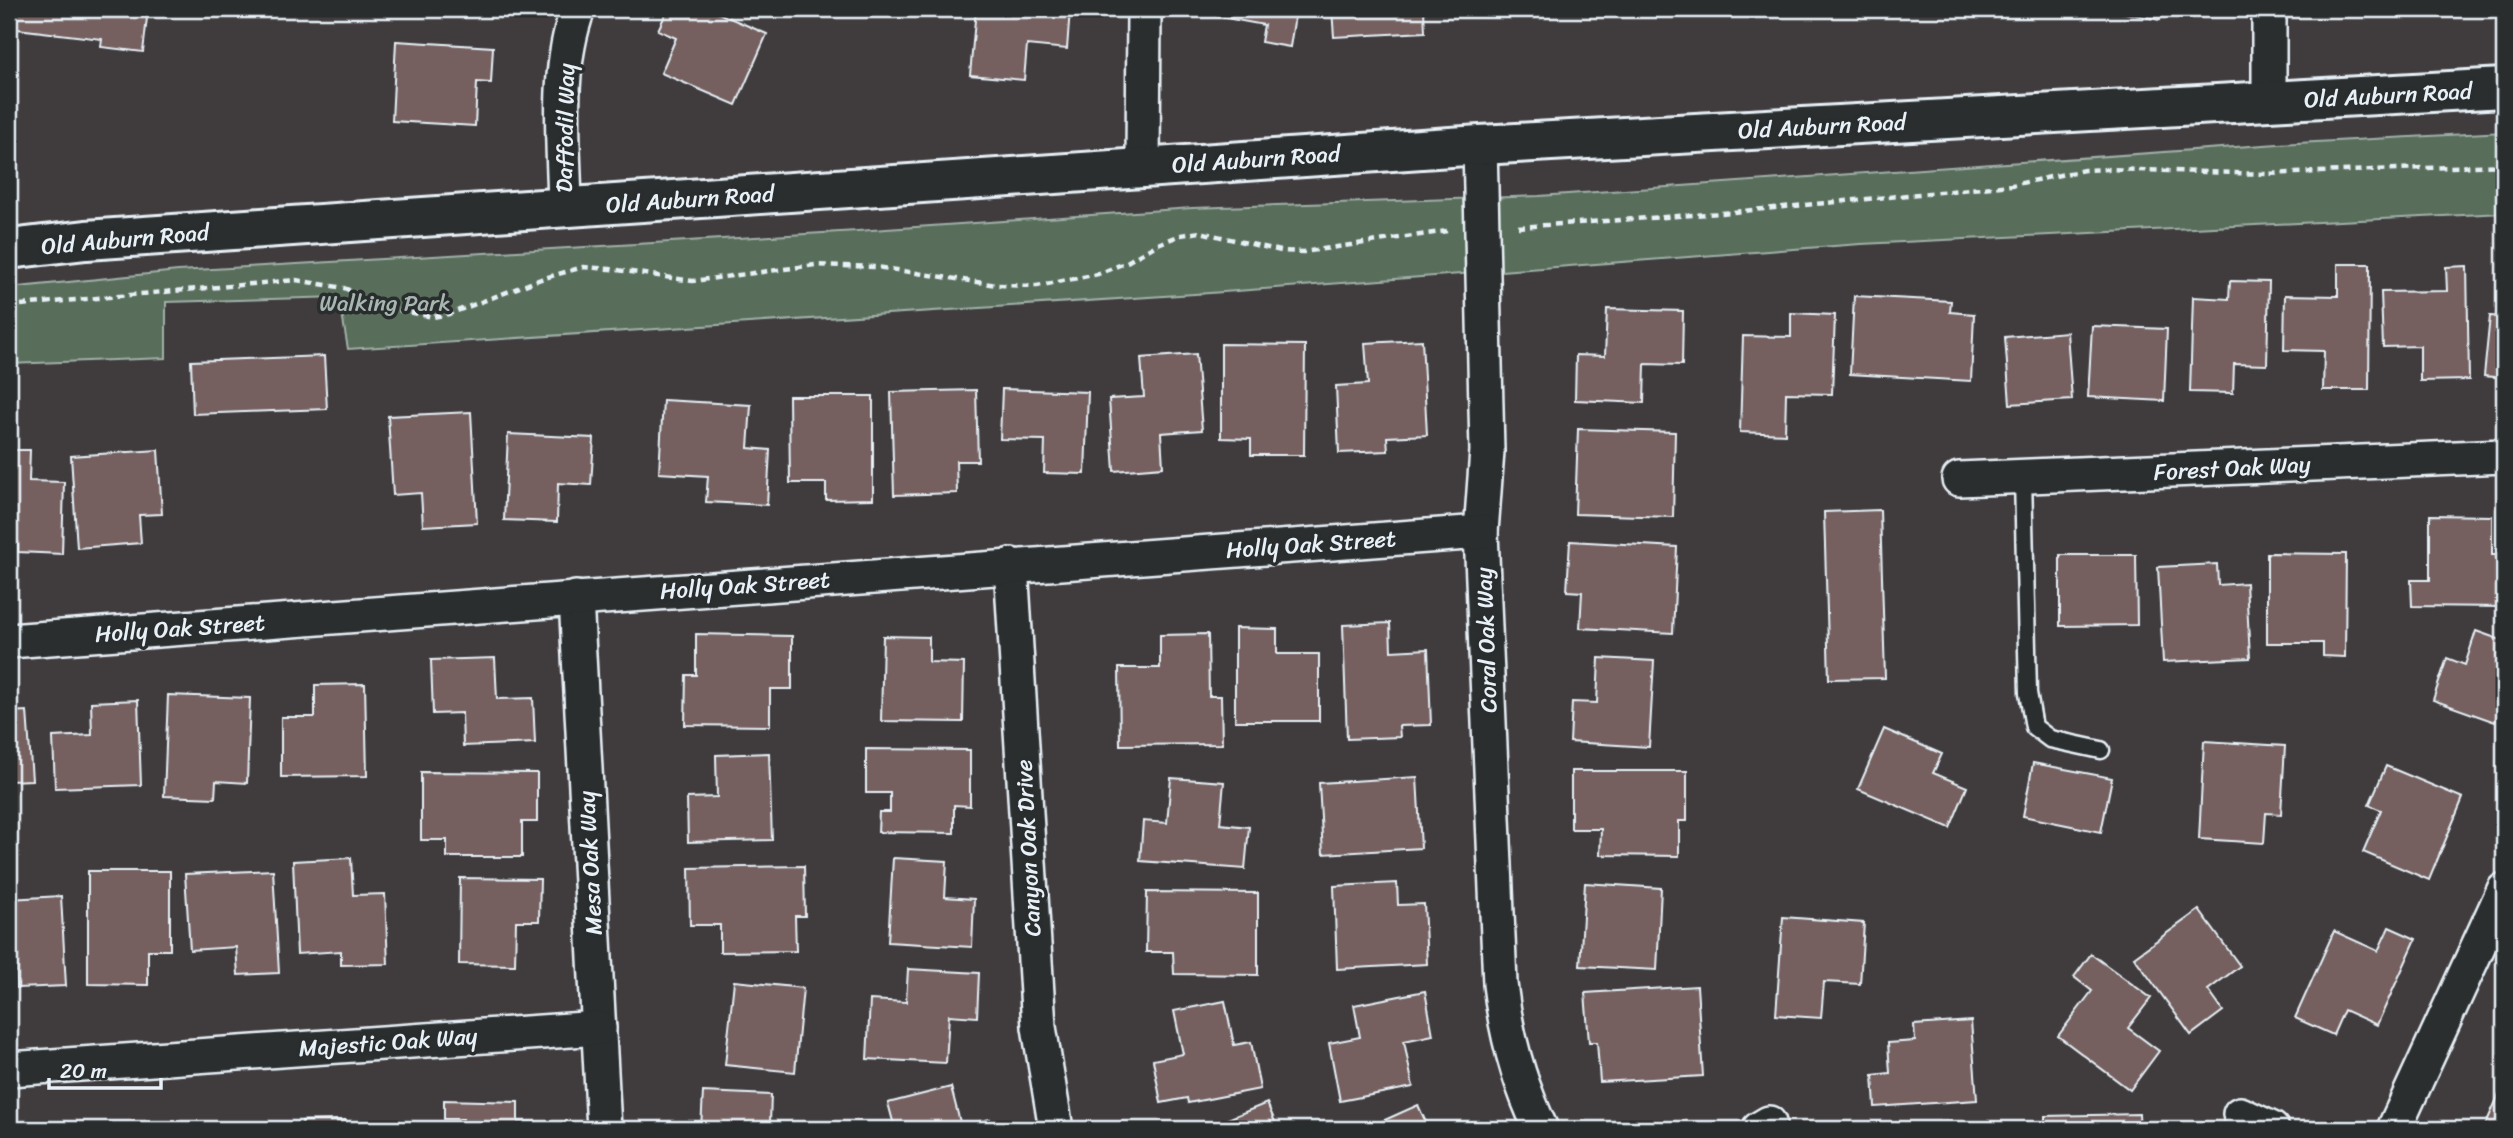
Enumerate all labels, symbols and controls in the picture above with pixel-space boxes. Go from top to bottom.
street label: Daffodil Way [544,63,587,193]
street label: Old Auburn Road [2303,71,2475,120]
street label: Old Auburn Road [1737,102,1909,151]
street label: Old Auburn Road [1171,133,1343,186]
street label: Old Auburn Road [605,173,777,226]
street label: Old Auburn Road [39,212,213,267]
park label: Walking Park [319,283,451,324]
street label: Forest Oak Way [2152,444,2312,493]
street label: Holly Oak Street [1225,518,1397,571]
street label: Holly Oak Street [659,559,831,612]
street label: Coral Oak Way [1463,567,1510,713]
street label: Holly Oak Street [94,602,266,655]
street label: Canyon Oak Drive [1003,758,1054,937]
street label: Mesa Oak Way [566,790,615,936]
street label: Majestic Oak Way [297,1016,479,1069]
scale bar [49,1047,161,1091]
text: 20 m [60,1052,107,1090]

